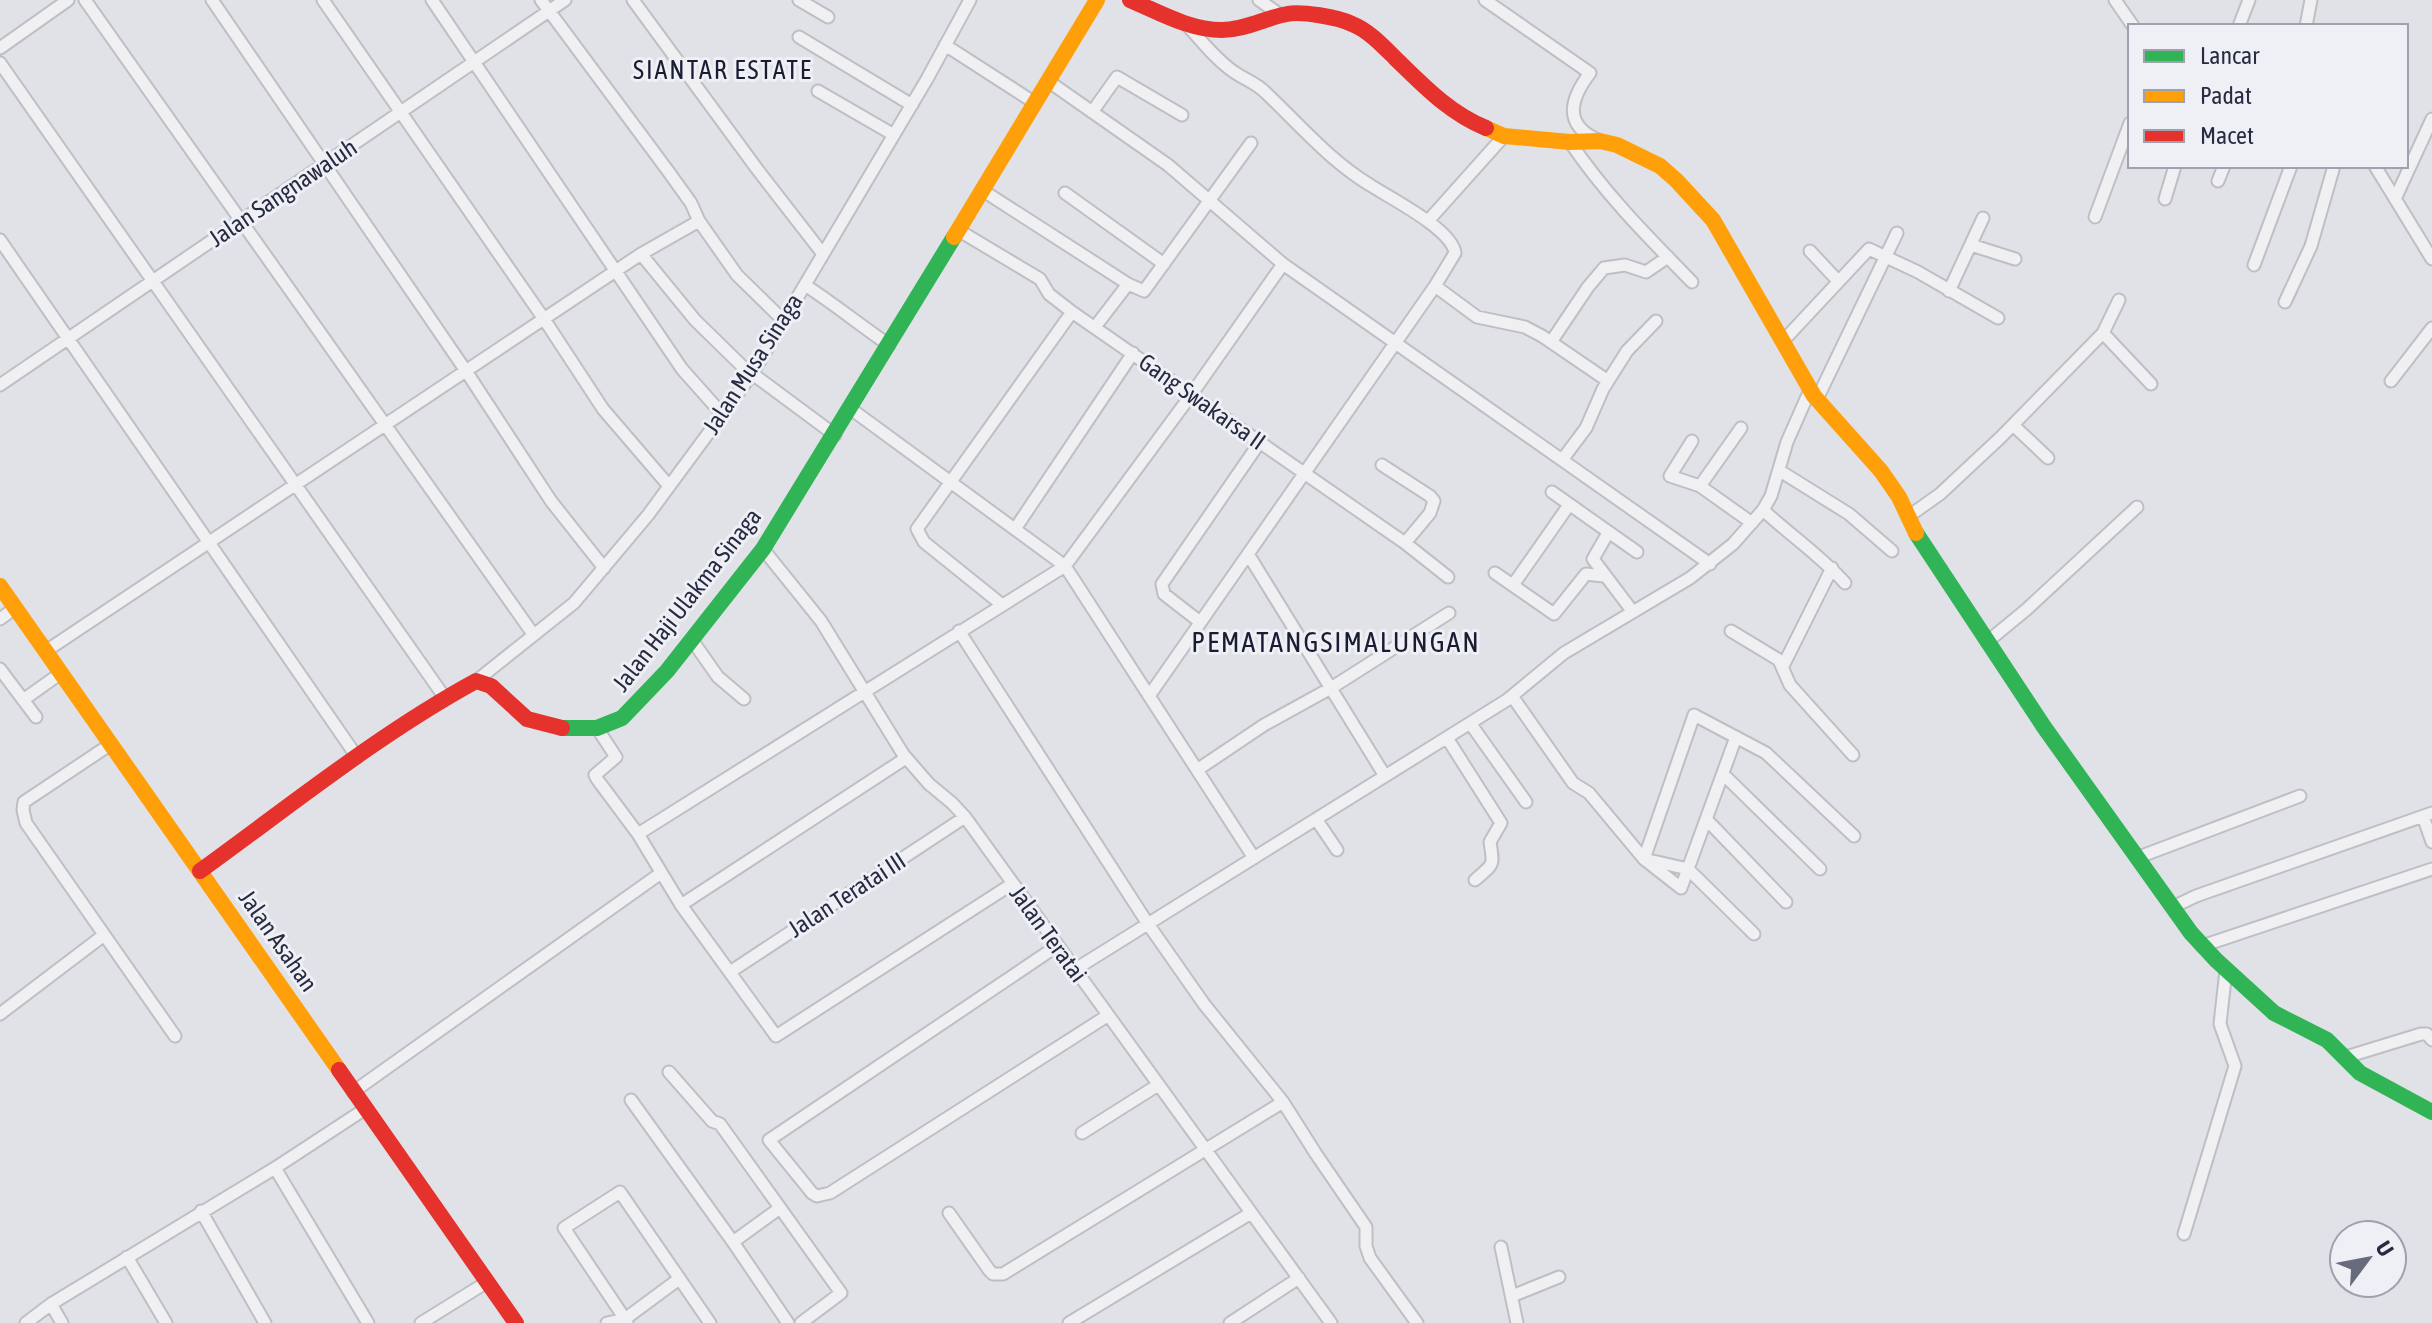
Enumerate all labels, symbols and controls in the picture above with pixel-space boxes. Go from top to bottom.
legend [2128,24,2408,168]
text: Lancar [2200,42,2260,69]
district label: SIANTAR ESTATE [633,55,813,85]
text: Padat [2200,82,2252,109]
text: Macet [2200,122,2254,149]
street label: Jalan Sangnawaluh [204,133,362,252]
street label: Jalan Musa Sinaga [697,289,808,439]
street label: Gang Swakarsa II [1134,348,1271,455]
street label: Jalan Haji Ulakma Sinaga [607,503,766,696]
district label: PEMATANGSIMALUNGAN [1191,626,1481,658]
street label: Jalan Teratai III [783,847,910,942]
street label: Jalan Teratai [1004,880,1092,987]
street label: Jalan Asahan [234,885,323,996]
north arrow [2328,1219,2408,1299]
text: U [2370,1236,2399,1261]

